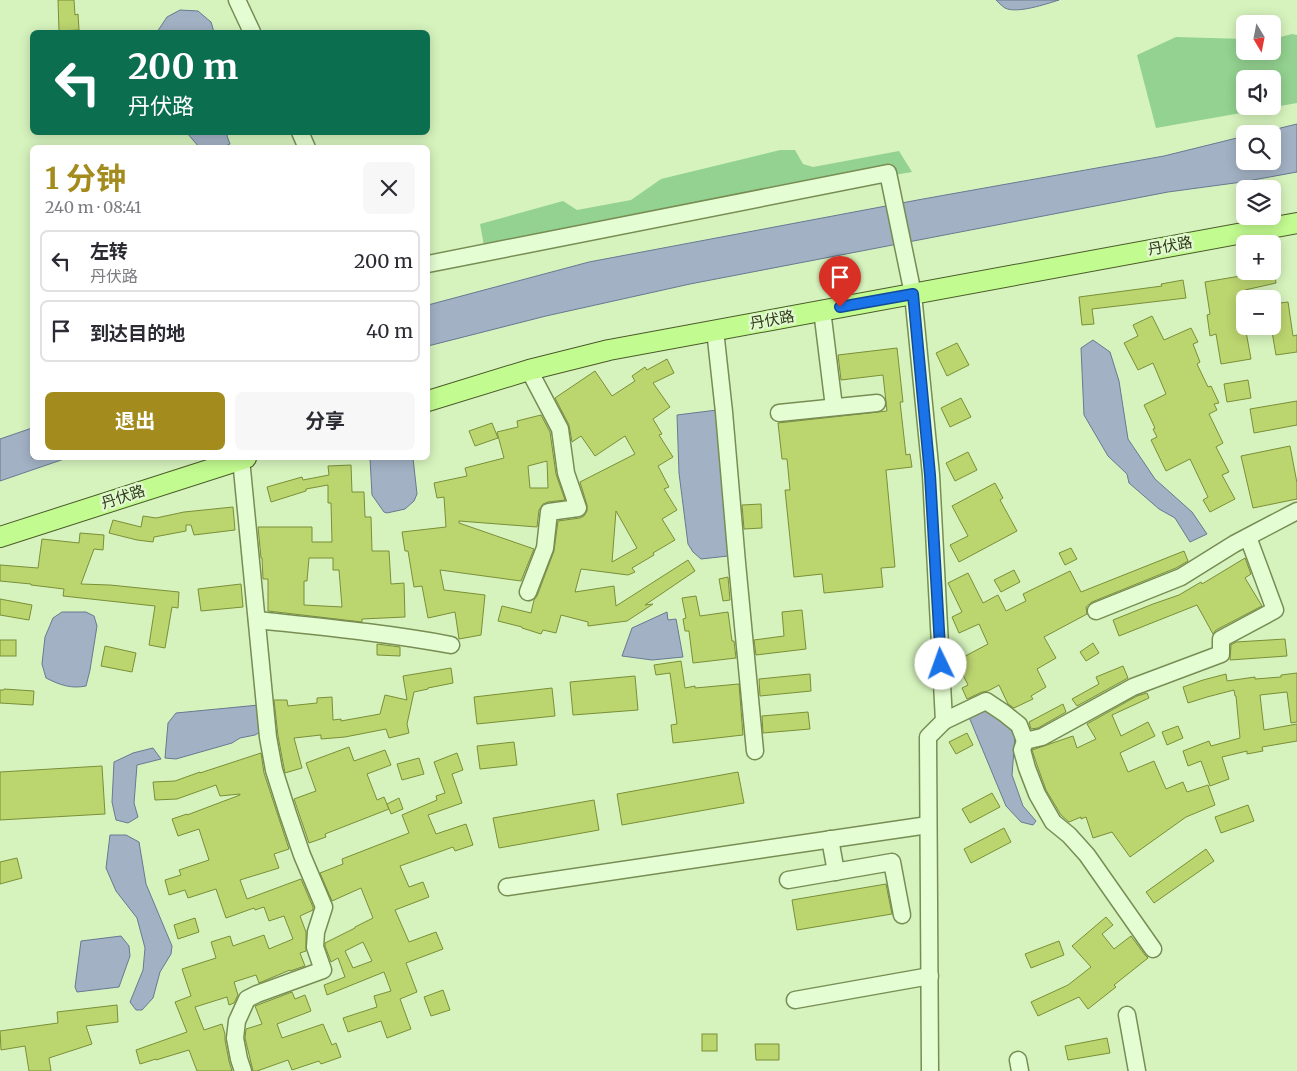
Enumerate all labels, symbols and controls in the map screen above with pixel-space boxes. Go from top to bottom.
north arrow [1236,15,1281,60]
map controls [1236,15,1281,335]
text: 200 m [128,45,238,89]
icon: left [45,50,110,115]
button: sound [1236,70,1281,115]
text: 丹伏路 [128,92,194,120]
button: search [1236,125,1281,170]
text: 1 分钟 [45,159,126,197]
button: close [363,162,415,214]
button: layers [1236,180,1281,225]
text: 240 m · 08:41 [45,197,141,217]
street label: 丹伏路 [1146,232,1194,259]
button: + [1236,235,1281,280]
text: 左转 [90,239,128,263]
icon: left [47,247,75,275]
text: 200 m [354,249,413,273]
pin [819,256,861,307]
icon: arrive [826,263,854,291]
text: 丹伏路 [90,266,138,286]
button: − [1236,290,1281,335]
street label: 丹伏路 [748,306,796,333]
icon: arrive [47,317,75,345]
text: 40 m [366,319,413,343]
text: 到达目的地 [90,321,185,345]
button: 退出 [45,392,225,450]
button: 分享 [235,392,415,450]
street label: 丹伏路 [99,481,147,513]
position arrow [914,637,966,689]

